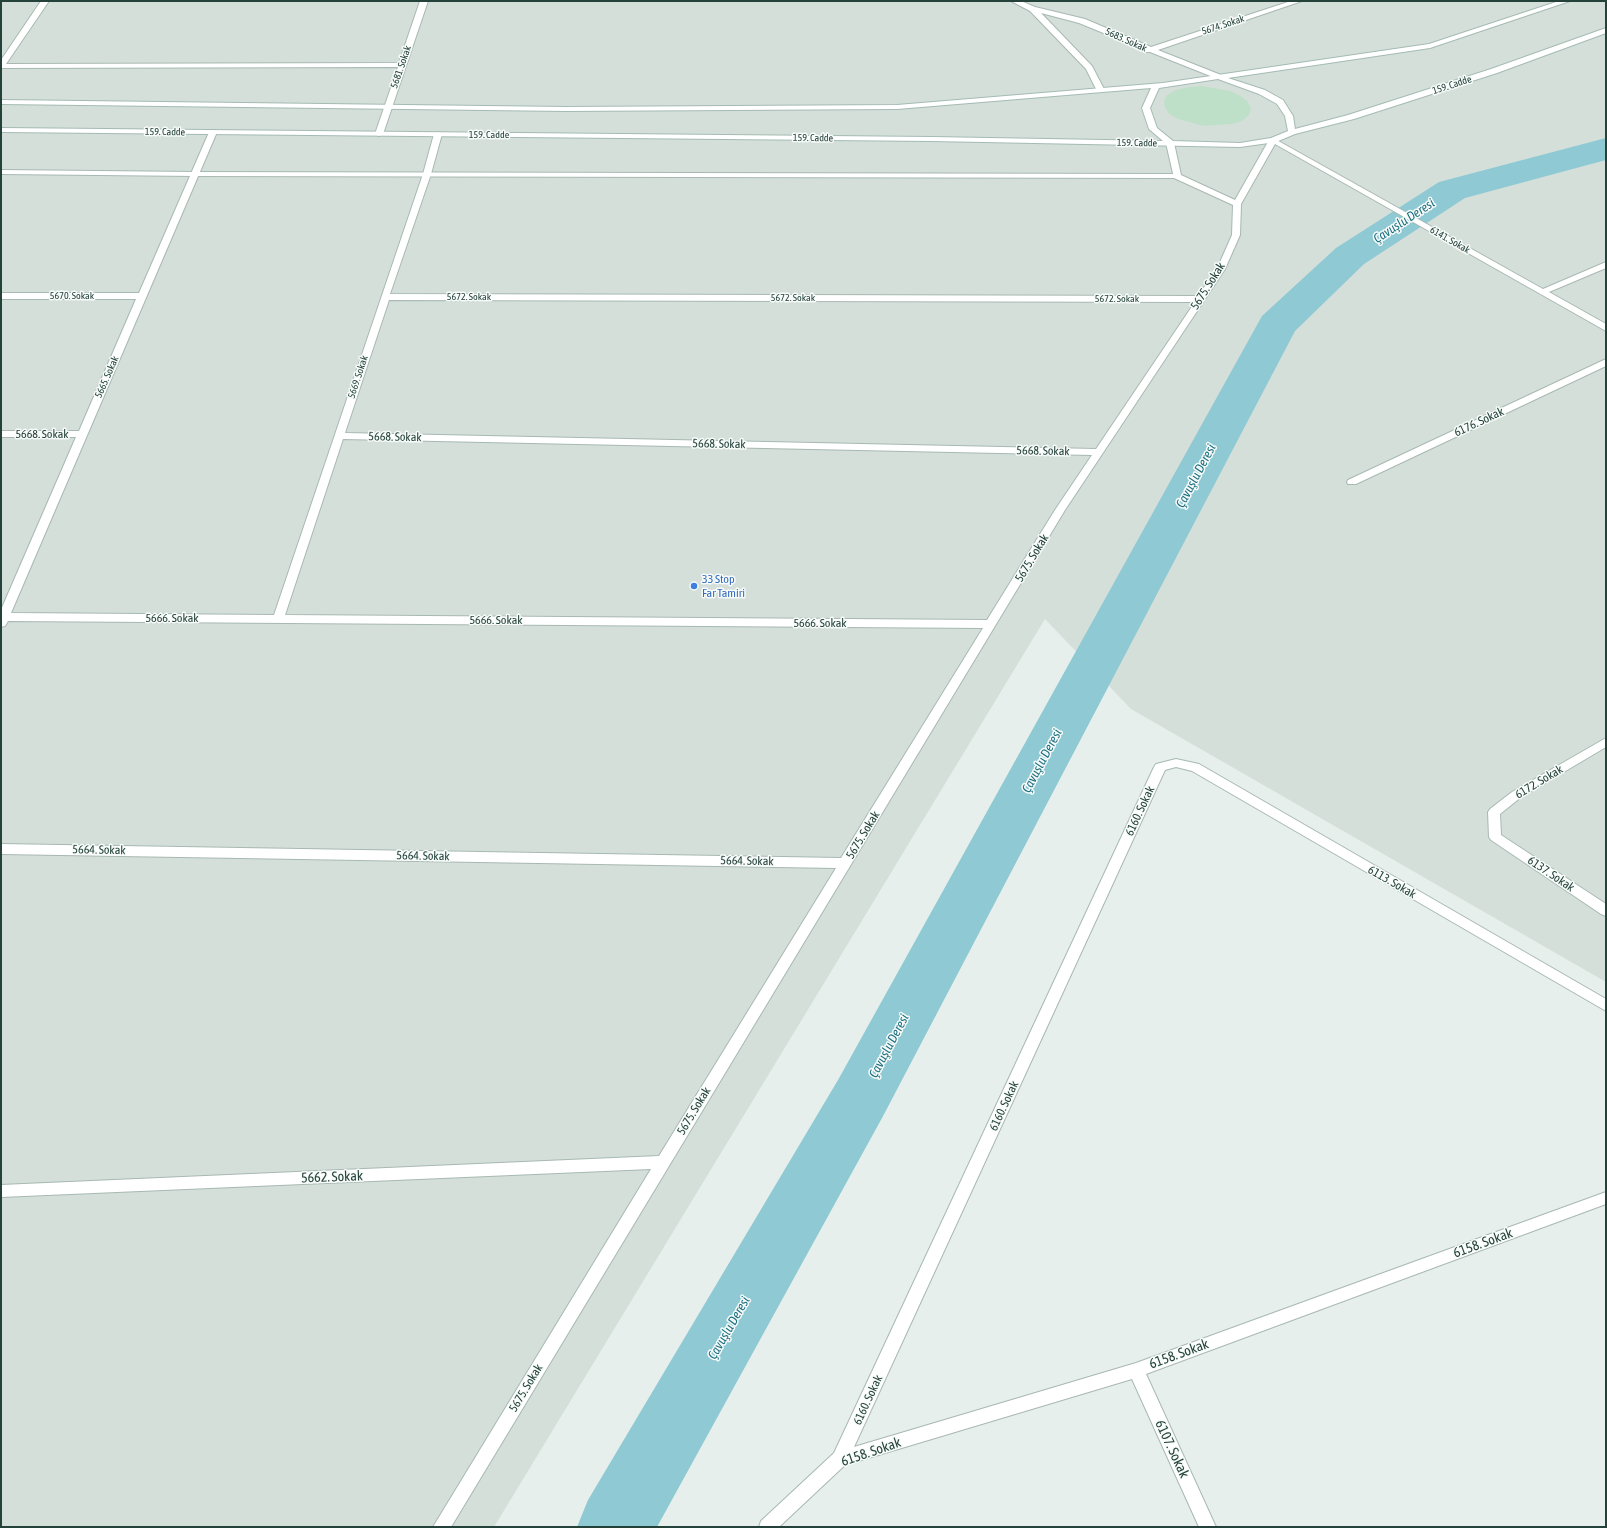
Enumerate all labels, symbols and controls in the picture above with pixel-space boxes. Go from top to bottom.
street label: 5674. Sokak [1200,12,1246,38]
street label: 5683. Sokak [1103,26,1149,54]
street label: 5681. Sokak [388,44,414,90]
street label: 159. Cadde [1431,73,1473,97]
street label: 159. Cadde [145,126,185,138]
street label: 159. Cadde [469,129,509,141]
street label: 159. Cadde [793,132,833,144]
street label: 159. Cadde [1117,137,1157,149]
water label: Çavuşlu Deresi [1371,195,1437,247]
street label: 6141. Sokak [1428,224,1472,256]
street label: 5675. Sokak [1188,260,1228,312]
street label: 5670. Sokak [50,290,94,302]
street label: 5672. Sokak [447,291,491,303]
street label: 5672. Sokak [771,292,815,304]
street label: 5672. Sokak [1095,293,1139,305]
street label: 5665. Sokak [93,354,121,400]
street label: 5669. Sokak [345,354,371,400]
street label: 6176. Sokak [1452,404,1506,440]
street label: 5668. Sokak [15,427,69,441]
street label: 5668. Sokak [368,429,422,445]
street label: 5668. Sokak [692,436,746,452]
water label: Çavuşlu Deresi [1173,442,1219,510]
street label: 5668. Sokak [1016,443,1070,459]
street label: 5675. Sokak [1012,532,1052,584]
place label: 33 Stop Far Tamiri [702,572,745,600]
marker: 33 Stop Far Tamiri [689,581,699,591]
street label: 5666. Sokak [145,611,199,625]
street label: 5666. Sokak [469,613,523,627]
street label: 5666. Sokak [793,616,847,630]
water label: Çavuşlu Deresi [1019,727,1065,795]
street label: 6172. Sokak [1513,762,1565,802]
street label: 6160. Sokak [1122,784,1158,838]
street label: 5675. Sokak [843,809,883,861]
street label: 5664. Sokak [72,842,126,858]
street label: 5664. Sokak [396,848,450,864]
street label: 5664. Sokak [720,853,774,869]
street label: 6137. Sokak [1525,853,1577,895]
street label: 6113. Sokak [1365,862,1419,902]
water label: Çavuşlu Deresi [866,1012,912,1080]
street label: 6160. Sokak [986,1079,1022,1133]
street label: 5675. Sokak [674,1085,714,1137]
street label: 5662. Sokak [301,1168,363,1186]
street label: 6158. Sokak [1451,1225,1515,1261]
water label: Çavuşlu Deresi [705,1294,753,1362]
street label: 6158. Sokak [1147,1336,1211,1372]
street label: 5675. Sokak [506,1362,546,1414]
street label: 6160. Sokak [850,1373,886,1427]
street label: 6107. Sokak [1151,1417,1193,1481]
street label: 6158. Sokak [839,1434,903,1470]

